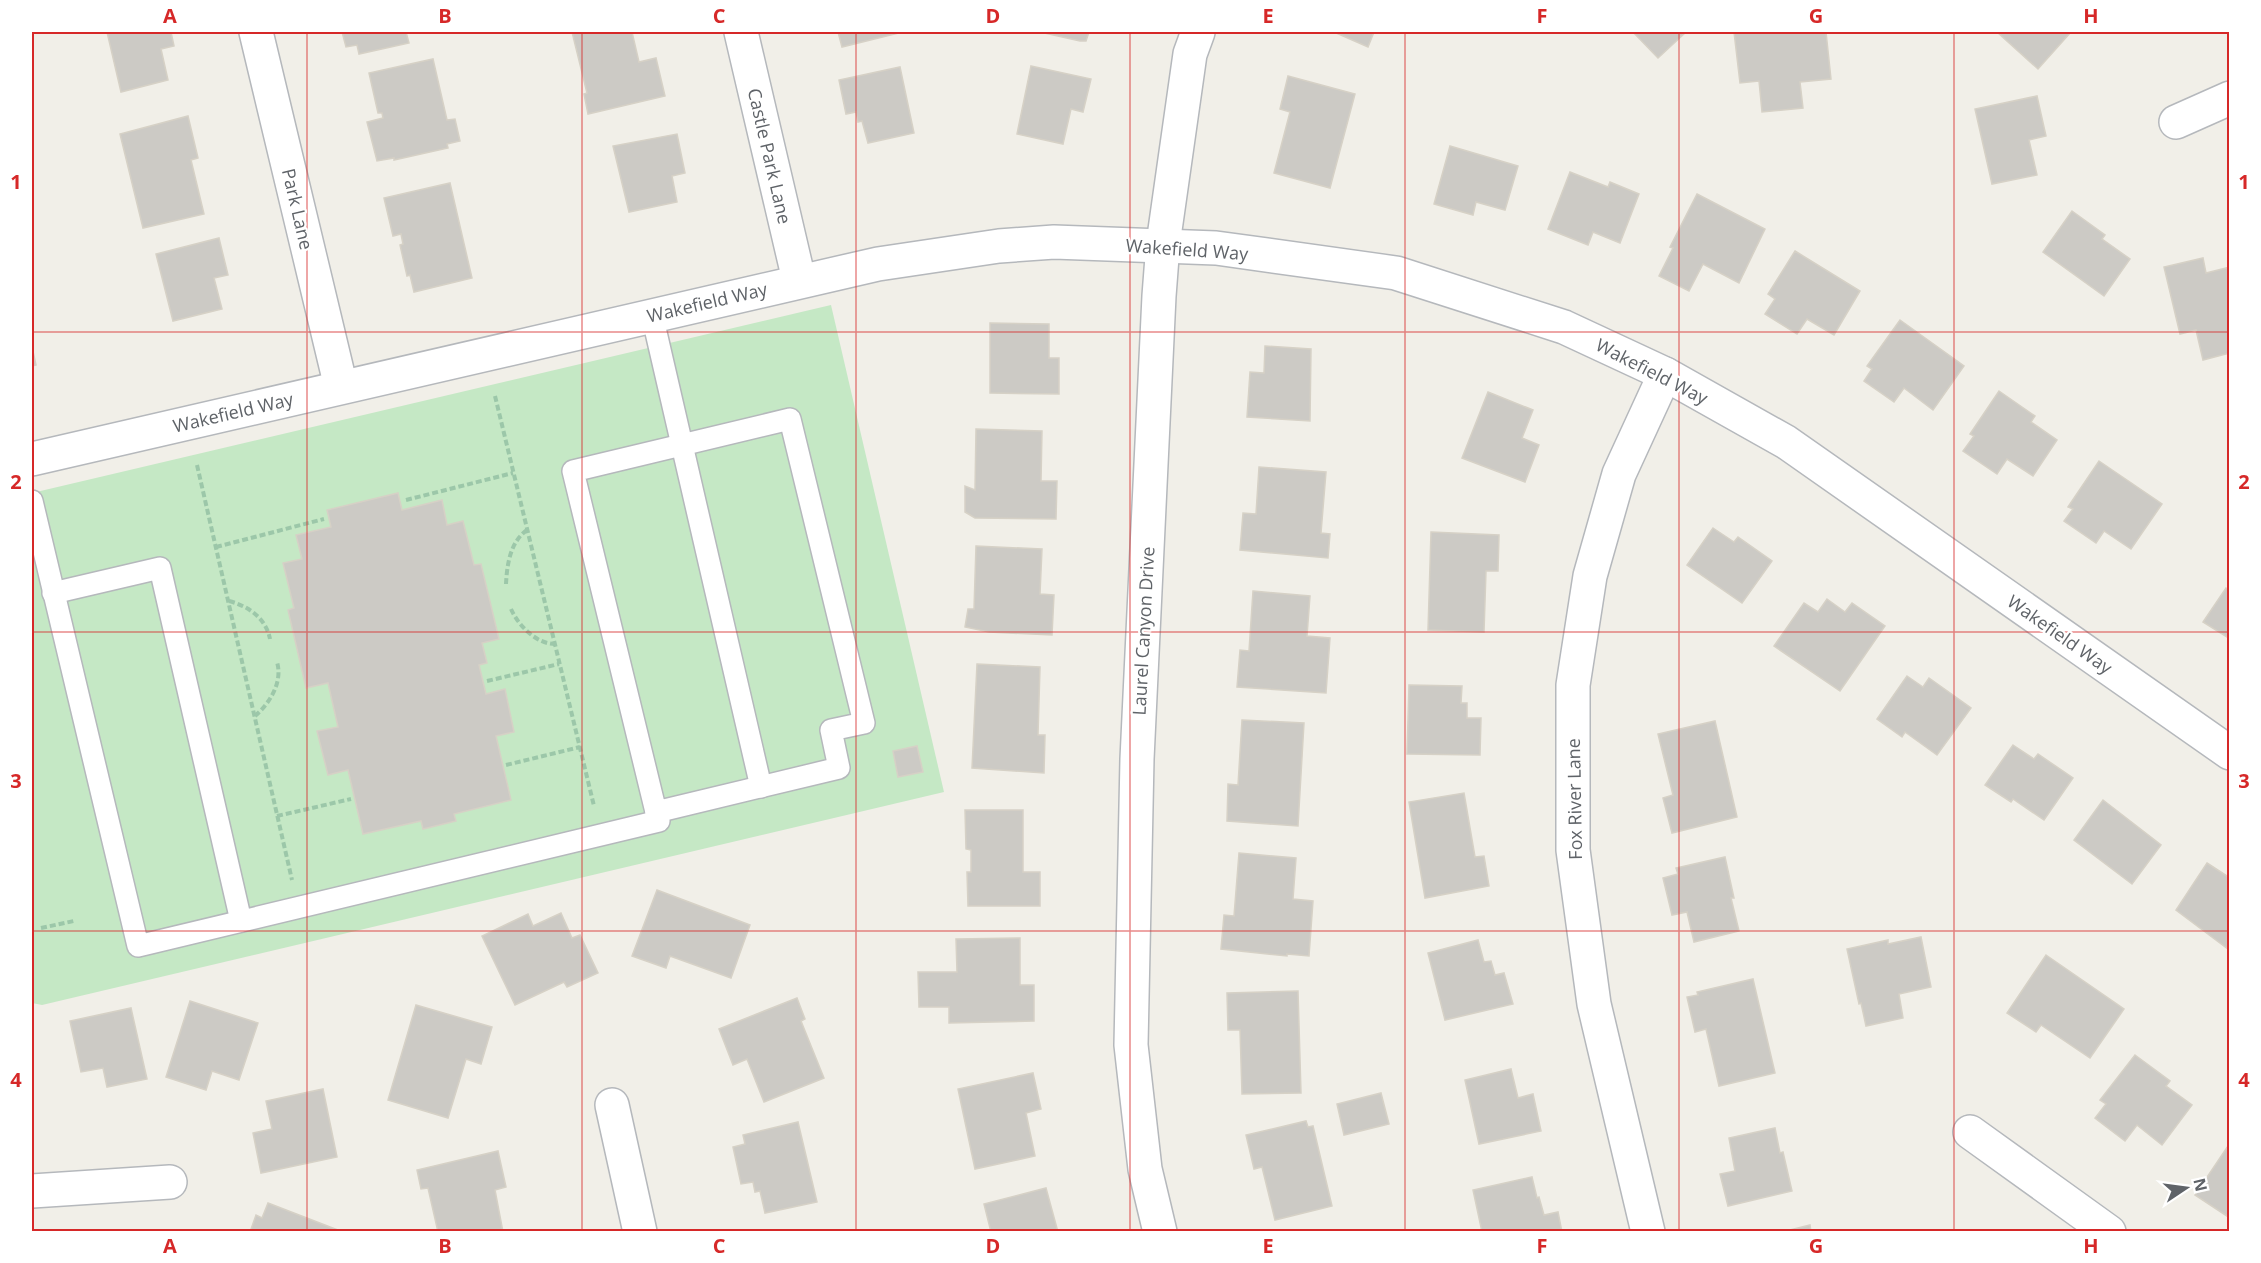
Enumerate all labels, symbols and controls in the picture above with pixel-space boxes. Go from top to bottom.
text: A [163,2,177,29]
text: B [438,2,452,29]
text: C [713,2,726,29]
text: D [986,2,1000,29]
text: E [1262,2,1274,29]
text: F [1537,2,1547,29]
text: G [1809,2,1823,29]
text: H [2083,2,2099,29]
street label: Castle Park Lane [743,86,797,226]
street label: Park Lane [277,166,319,252]
text: 1 [10,168,22,195]
text: 1 [2238,168,2250,195]
street label: Wakefield Way [1125,233,1250,265]
street label: Wakefield Way [644,276,770,328]
street label: Wakefield Way [1592,332,1713,410]
street label: Wakefield Way [170,386,296,438]
text: 2 [10,468,22,495]
text: 2 [2238,468,2250,495]
street label: Laurel Canyon Drive [1127,546,1159,716]
street label: Wakefield Way [2003,589,2118,680]
street label: Fox River Lane [1561,738,1587,860]
text: 3 [10,767,22,794]
text: 3 [2238,767,2250,794]
text: 4 [10,1066,22,1093]
text: 4 [2238,1066,2250,1093]
north arrow [2156,1158,2216,1218]
text: N [2188,1176,2213,1193]
text: A [163,1232,177,1259]
text: B [438,1232,452,1259]
text: C [713,1232,726,1259]
text: D [986,1232,1000,1259]
text: E [1262,1232,1274,1259]
text: F [1537,1232,1547,1259]
text: G [1809,1232,1823,1259]
text: H [2083,1232,2099,1259]

